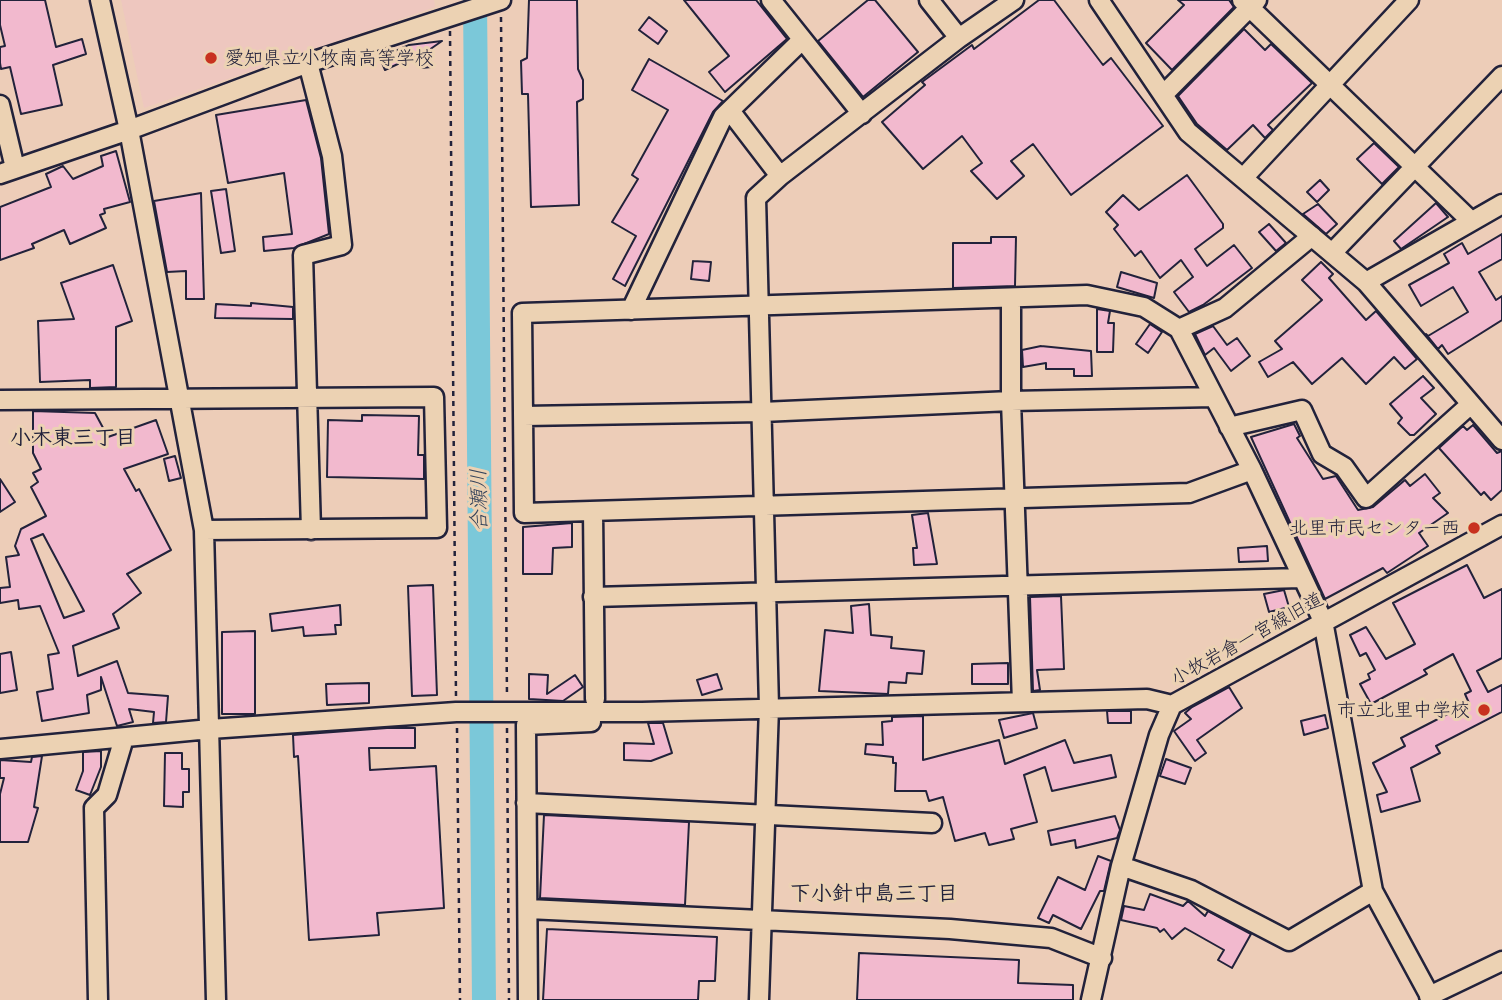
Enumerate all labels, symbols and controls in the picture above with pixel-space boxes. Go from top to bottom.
place label: 愛知県立小牧南高等学校 [225,47,434,69]
marker: 愛知県立小牧南高等学校 [203,50,219,66]
district label: 小木東三丁目 [10,425,136,451]
water label: 合瀬川 [466,468,492,532]
place label: 北里市民センター西 [1289,517,1460,539]
marker: 北里市民センター西 [1466,520,1482,536]
street label: 小牧岩倉一宮線旧道 [1167,588,1327,690]
place label: 市立北里中学校 [1337,699,1470,721]
marker: 市立北里中学校 [1476,702,1492,718]
district label: 下小針中島三丁目 [790,881,958,907]

